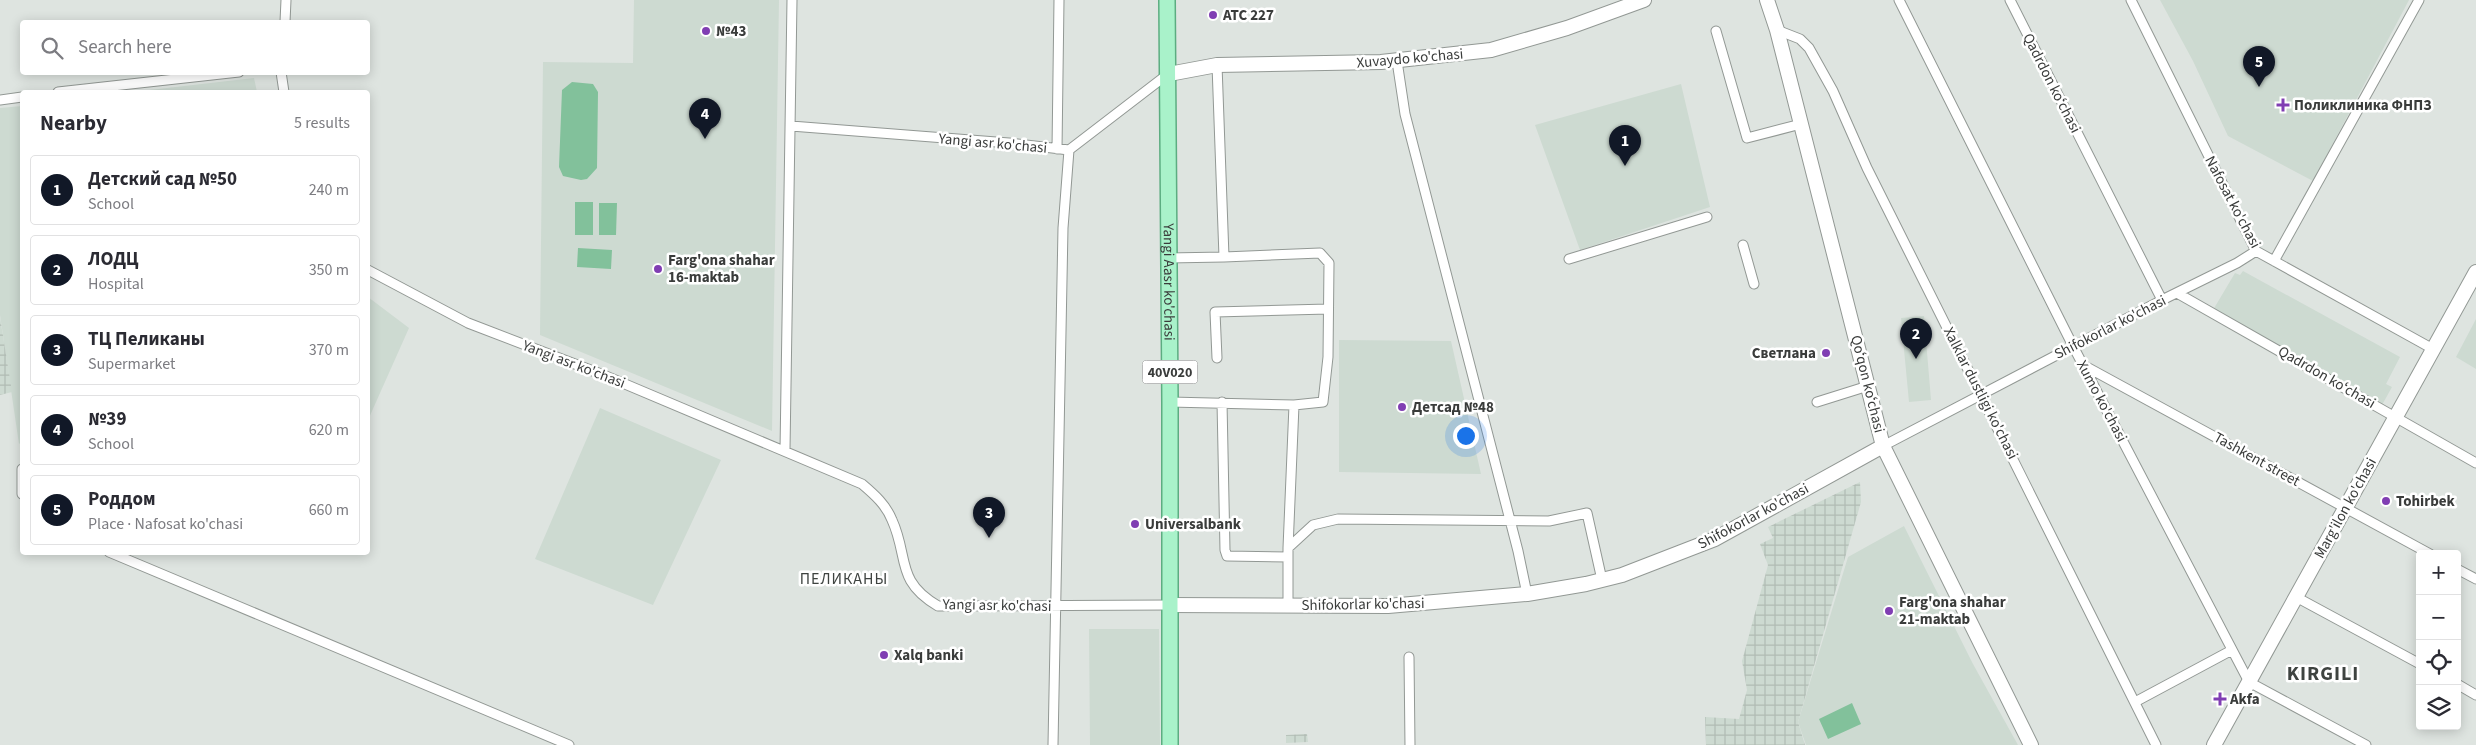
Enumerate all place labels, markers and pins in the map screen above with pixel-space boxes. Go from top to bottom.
place label: АТС 227 [1222,5,1274,26]
marker: АТС 227 [1207,9,1219,21]
place label: №43 [716,21,746,42]
marker: №43 [700,25,712,37]
pin: 5 [2243,46,2275,87]
place label: Поликлиника ФНПЗ [2294,95,2431,116]
pin: 4 [689,98,721,139]
marker: Поликлиника ФНПЗ [2276,98,2290,112]
pin: 1 [1609,125,1641,166]
place label: Farg'ona shahar 16-maktab [668,250,775,288]
marker: Farg'ona shahar 16-maktab [652,263,664,275]
pin: 2 [1900,318,1932,359]
place label: Светлана [1752,343,1816,364]
marker: Светлана [1820,347,1832,359]
place label: Детсад №48 [1412,397,1494,418]
marker: Детсад №48 [1396,401,1408,413]
place label: Tohirbek [2396,491,2456,512]
marker: Tohirbek [2380,495,2392,507]
pin: 3 [973,497,1005,538]
place label: Universalbank [1145,514,1242,535]
marker: Universalbank [1129,518,1141,530]
place label: Farg'ona shahar 21-maktab [1899,592,2006,630]
marker: Farg'ona shahar 21-maktab [1883,605,1895,617]
place label: Xalq banki [894,645,963,666]
marker: Xalq banki [878,649,890,661]
place label: Akfa [2229,689,2260,710]
marker: Akfa [2214,693,2226,705]

